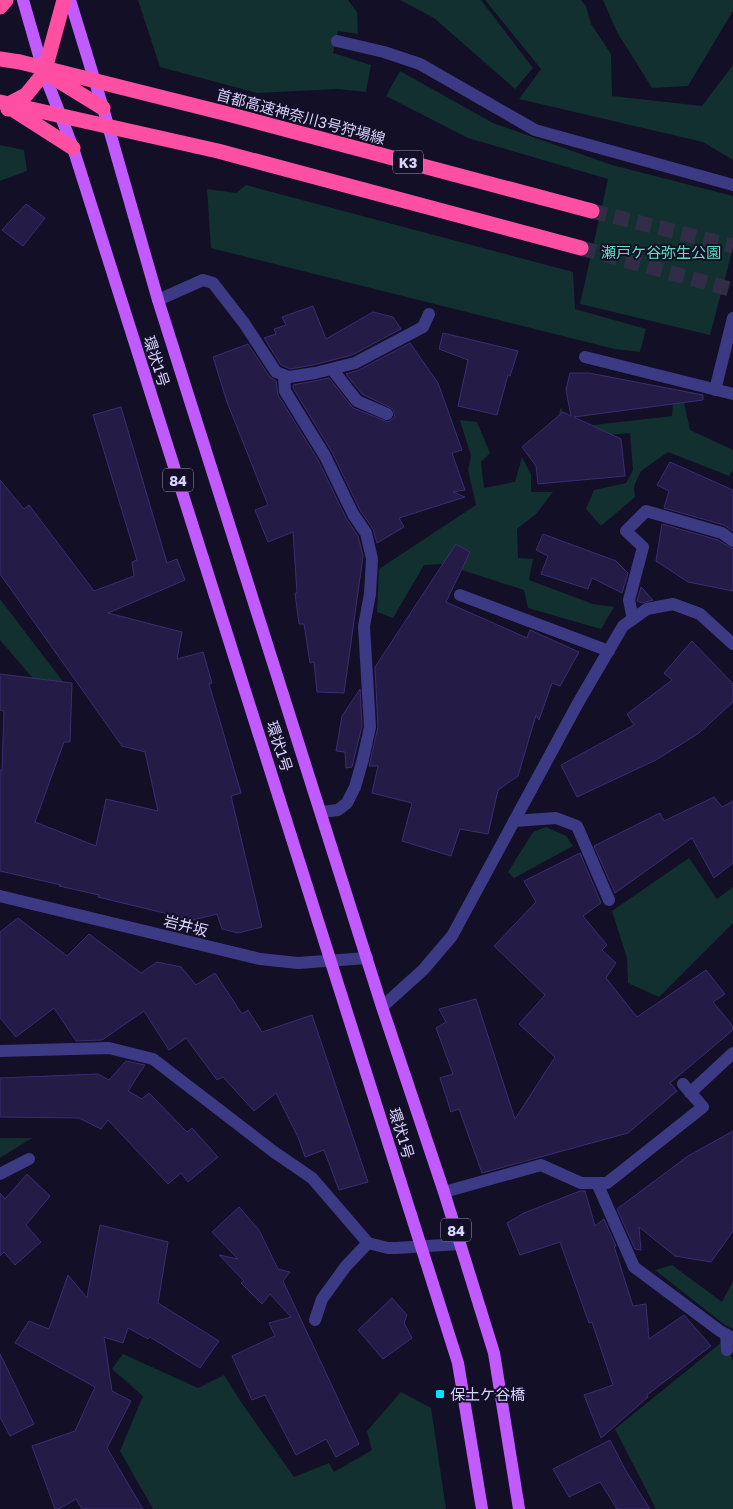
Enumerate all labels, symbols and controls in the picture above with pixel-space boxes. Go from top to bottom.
street label: 首都高速神奈川3号狩場線 [215,85,387,147]
road number: K3 [393,150,423,173]
park label: 瀬戸ケ谷弥生公園 [601,243,721,261]
street label: 環状1号 [140,333,174,389]
road number: 84 [163,468,193,492]
street label: 環状1号 [263,718,297,774]
street label: 岩井坂 [162,911,210,939]
street label: 環状1号 [386,1105,418,1161]
road number: 84 [441,1218,471,1242]
place label: 保土ケ谷橋 [450,1385,525,1403]
marker: 保土ケ谷橋 [434,1388,446,1400]

